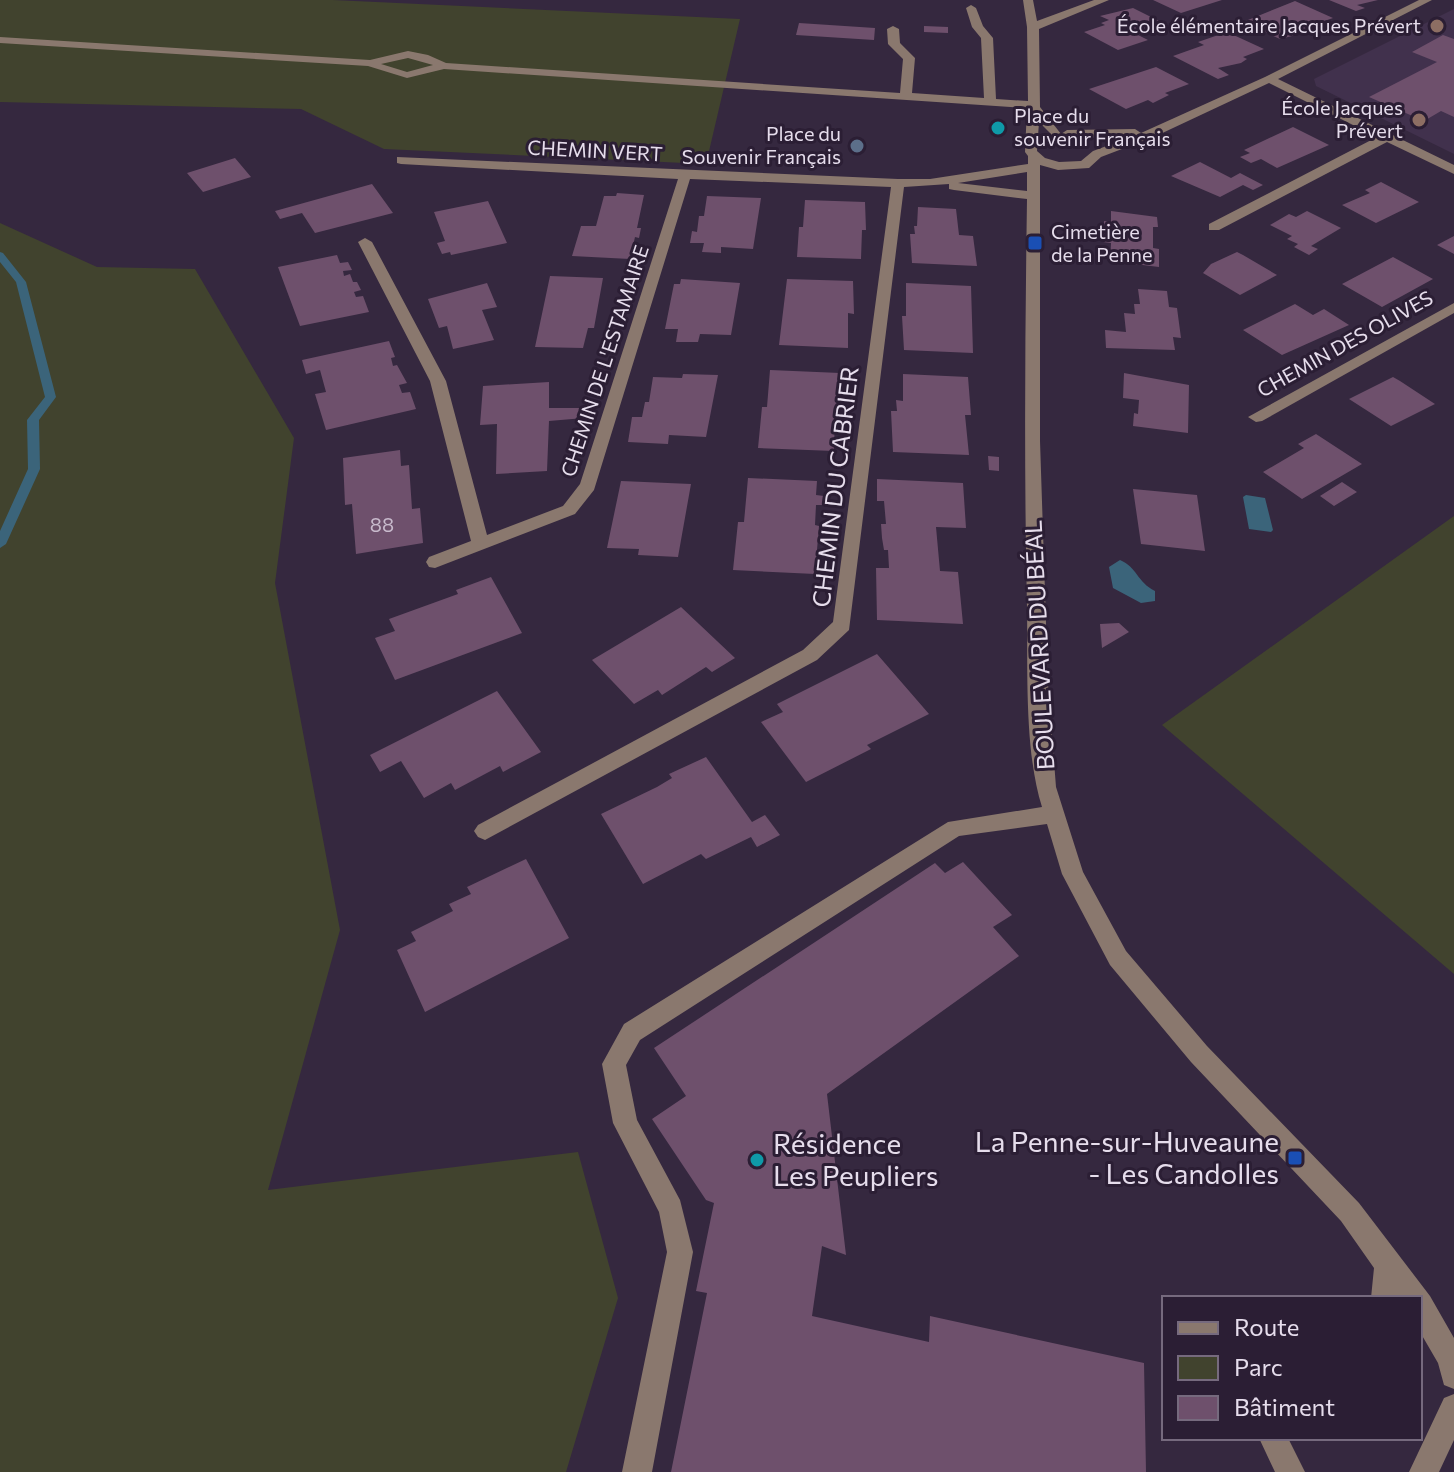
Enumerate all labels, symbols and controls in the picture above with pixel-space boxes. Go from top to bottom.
place label: École élémentaire Jacques Prévert [1117,13,1421,37]
marker: École élémentaire Jacques Prévert [1428,17,1446,35]
place label: École Jacques Prévert [1281,95,1403,142]
place label: Place du souvenir Français [1014,103,1171,150]
marker: École Jacques Prévert [1410,111,1428,129]
marker: Place du souvenir Français [989,119,1007,137]
place label: Place du Souvenir Français [682,121,841,168]
street label: CHEMIN VERT [527,134,664,166]
marker: Place du Souvenir Français [848,137,866,155]
place label: Cimetière de la Penne [1051,219,1153,266]
marker: Cimetière de la Penne [1026,234,1044,252]
street label: CHEMIN DE L'ESTAMAIRE [555,242,653,480]
street label: CHEMIN DES OLIVES [1253,285,1437,401]
street label: CHEMIN DU CABRIER [805,365,864,609]
house number: 88 [370,512,394,536]
street label: BOULEVARD DU BÉAL [1017,519,1060,771]
place label: La Penne-sur-Huveaune - Les Candolles [975,1124,1279,1190]
place label: Résidence Les Peupliers [773,1126,938,1192]
marker: La Penne-sur-Huveaune - Les Candolles [1286,1149,1304,1167]
marker: Résidence Les Peupliers [748,1151,766,1169]
legend [1162,1296,1422,1440]
text: Route [1234,1312,1299,1341]
text: Parc [1234,1352,1283,1381]
text: Bâtiment [1234,1392,1335,1421]

